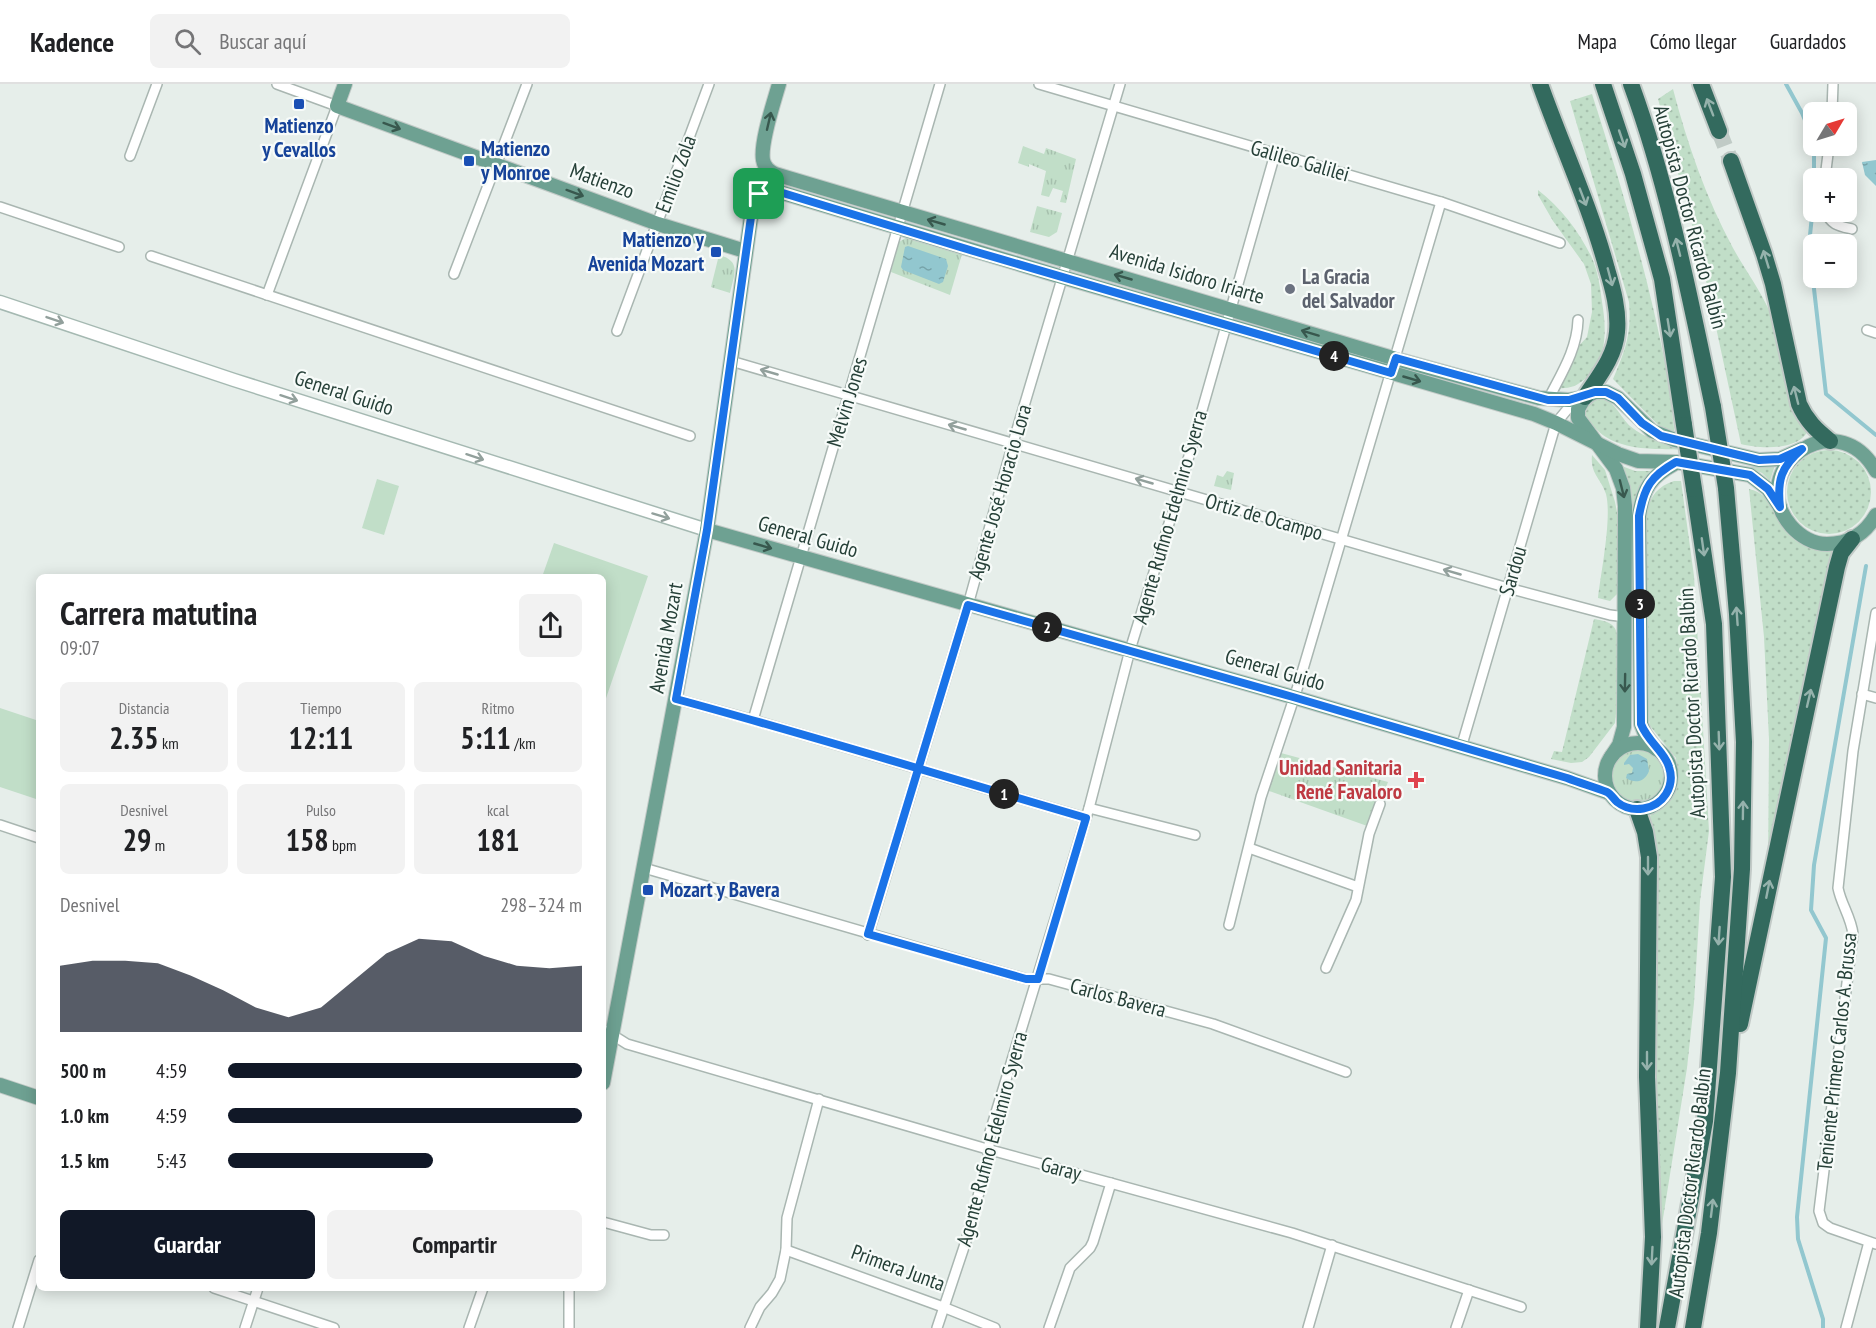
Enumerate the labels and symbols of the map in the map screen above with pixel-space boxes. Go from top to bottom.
marker: Matienzo y Cevallos [292,97,306,111]
one-way arrow [1704,99,1715,117]
street label: Autopista Doctor Ricardo Balbín [1648,102,1733,332]
north arrow [1803,102,1857,156]
place label: Matienzo y Cevallos [261,112,336,163]
one-way arrow [764,112,776,131]
one-way arrow [382,121,401,132]
one-way arrow [1617,129,1628,148]
street label: Emilio Zola [649,131,702,216]
street label: Galileo Galilei [1248,134,1353,187]
place label: Matienzo y Monroe [480,135,550,186]
marker: Matienzo y Monroe [462,154,476,168]
street label: Matienzo [566,156,638,205]
pin [733,168,784,219]
one-way arrow [565,188,584,199]
one-way arrow [1579,188,1590,206]
one-way arrow [927,216,946,227]
place label: Matienzo y Avenida Mozart [587,226,705,277]
street label: Avenida Isidoro Iriarte [1107,237,1268,310]
one-way arrow [1671,238,1683,257]
marker: Matienzo y Avenida Mozart [709,245,723,259]
one-way arrow [1759,250,1770,269]
place label: La Gracia del Salvador [1302,263,1395,314]
one-way arrow [1604,268,1616,287]
one-way arrow [1114,271,1133,282]
marker: La Gracia del Salvador [1283,282,1297,296]
one-way arrow [46,316,64,327]
one-way arrow [1664,318,1675,338]
one-way arrow [1301,327,1320,338]
pin: 4 [1319,341,1349,371]
street label: Melvin Jones [820,354,873,450]
street label: General Guido [291,364,397,421]
one-way arrow [760,366,779,377]
one-way arrow [1402,374,1421,385]
one-way arrow [1790,385,1802,404]
one-way arrow [279,393,298,404]
street label: Agente José Horacio Lora [962,401,1037,582]
street label: Agente Rufino Edelmiro Syerra [1126,407,1213,627]
one-way arrow [948,421,967,432]
one-way arrow [465,453,484,464]
one-way arrow [1135,475,1154,486]
one-way arrow [1617,479,1629,498]
street label: Ortiz de Ocampo [1202,487,1326,546]
street label: General Guido [755,509,861,564]
one-way arrow [651,511,670,522]
one-way arrow [1697,536,1708,556]
one-way arrow [753,541,772,552]
street label: Sardou [1493,543,1532,599]
one-way arrow [1443,565,1462,577]
street label: Avenida Mozart [642,580,689,695]
street label: Autopista Doctor Ricardo Balbín [1672,587,1711,819]
pin: 3 [1625,589,1655,619]
one-way arrow [1731,606,1742,626]
pin: 2 [1032,612,1062,642]
street label: General Guido [1222,642,1328,697]
one-way arrow [1619,673,1631,693]
one-way arrow [1804,689,1816,708]
one-way arrow [1714,730,1725,750]
place label: Unidad Sanitaria René Favaloro [1279,754,1402,805]
marker: Unidad Sanitaria René Favaloro [1407,771,1425,789]
pin: 1 [989,779,1019,809]
one-way arrow [1737,801,1749,821]
one-way arrow [1642,856,1654,876]
place label: Mozart y Bavera [660,876,780,903]
one-way arrow [1763,879,1774,899]
marker: Mozart y Bavera [641,883,655,897]
one-way arrow [1713,925,1724,945]
street label: Teniente Primero Carlos A. Brussa [1811,931,1862,1173]
street label: Carlos Bavera [1067,972,1169,1023]
street label: Agente Rufino Edelmiro Syerra [950,1029,1033,1249]
one-way arrow [1641,1051,1653,1071]
street label: Autopista Doctor Ricardo Balbín [1662,1067,1717,1299]
street label: Garay [1038,1150,1084,1187]
one-way arrow [1707,1198,1718,1218]
street label: Primera Junta [848,1238,949,1297]
one-way arrow [1646,1246,1657,1266]

